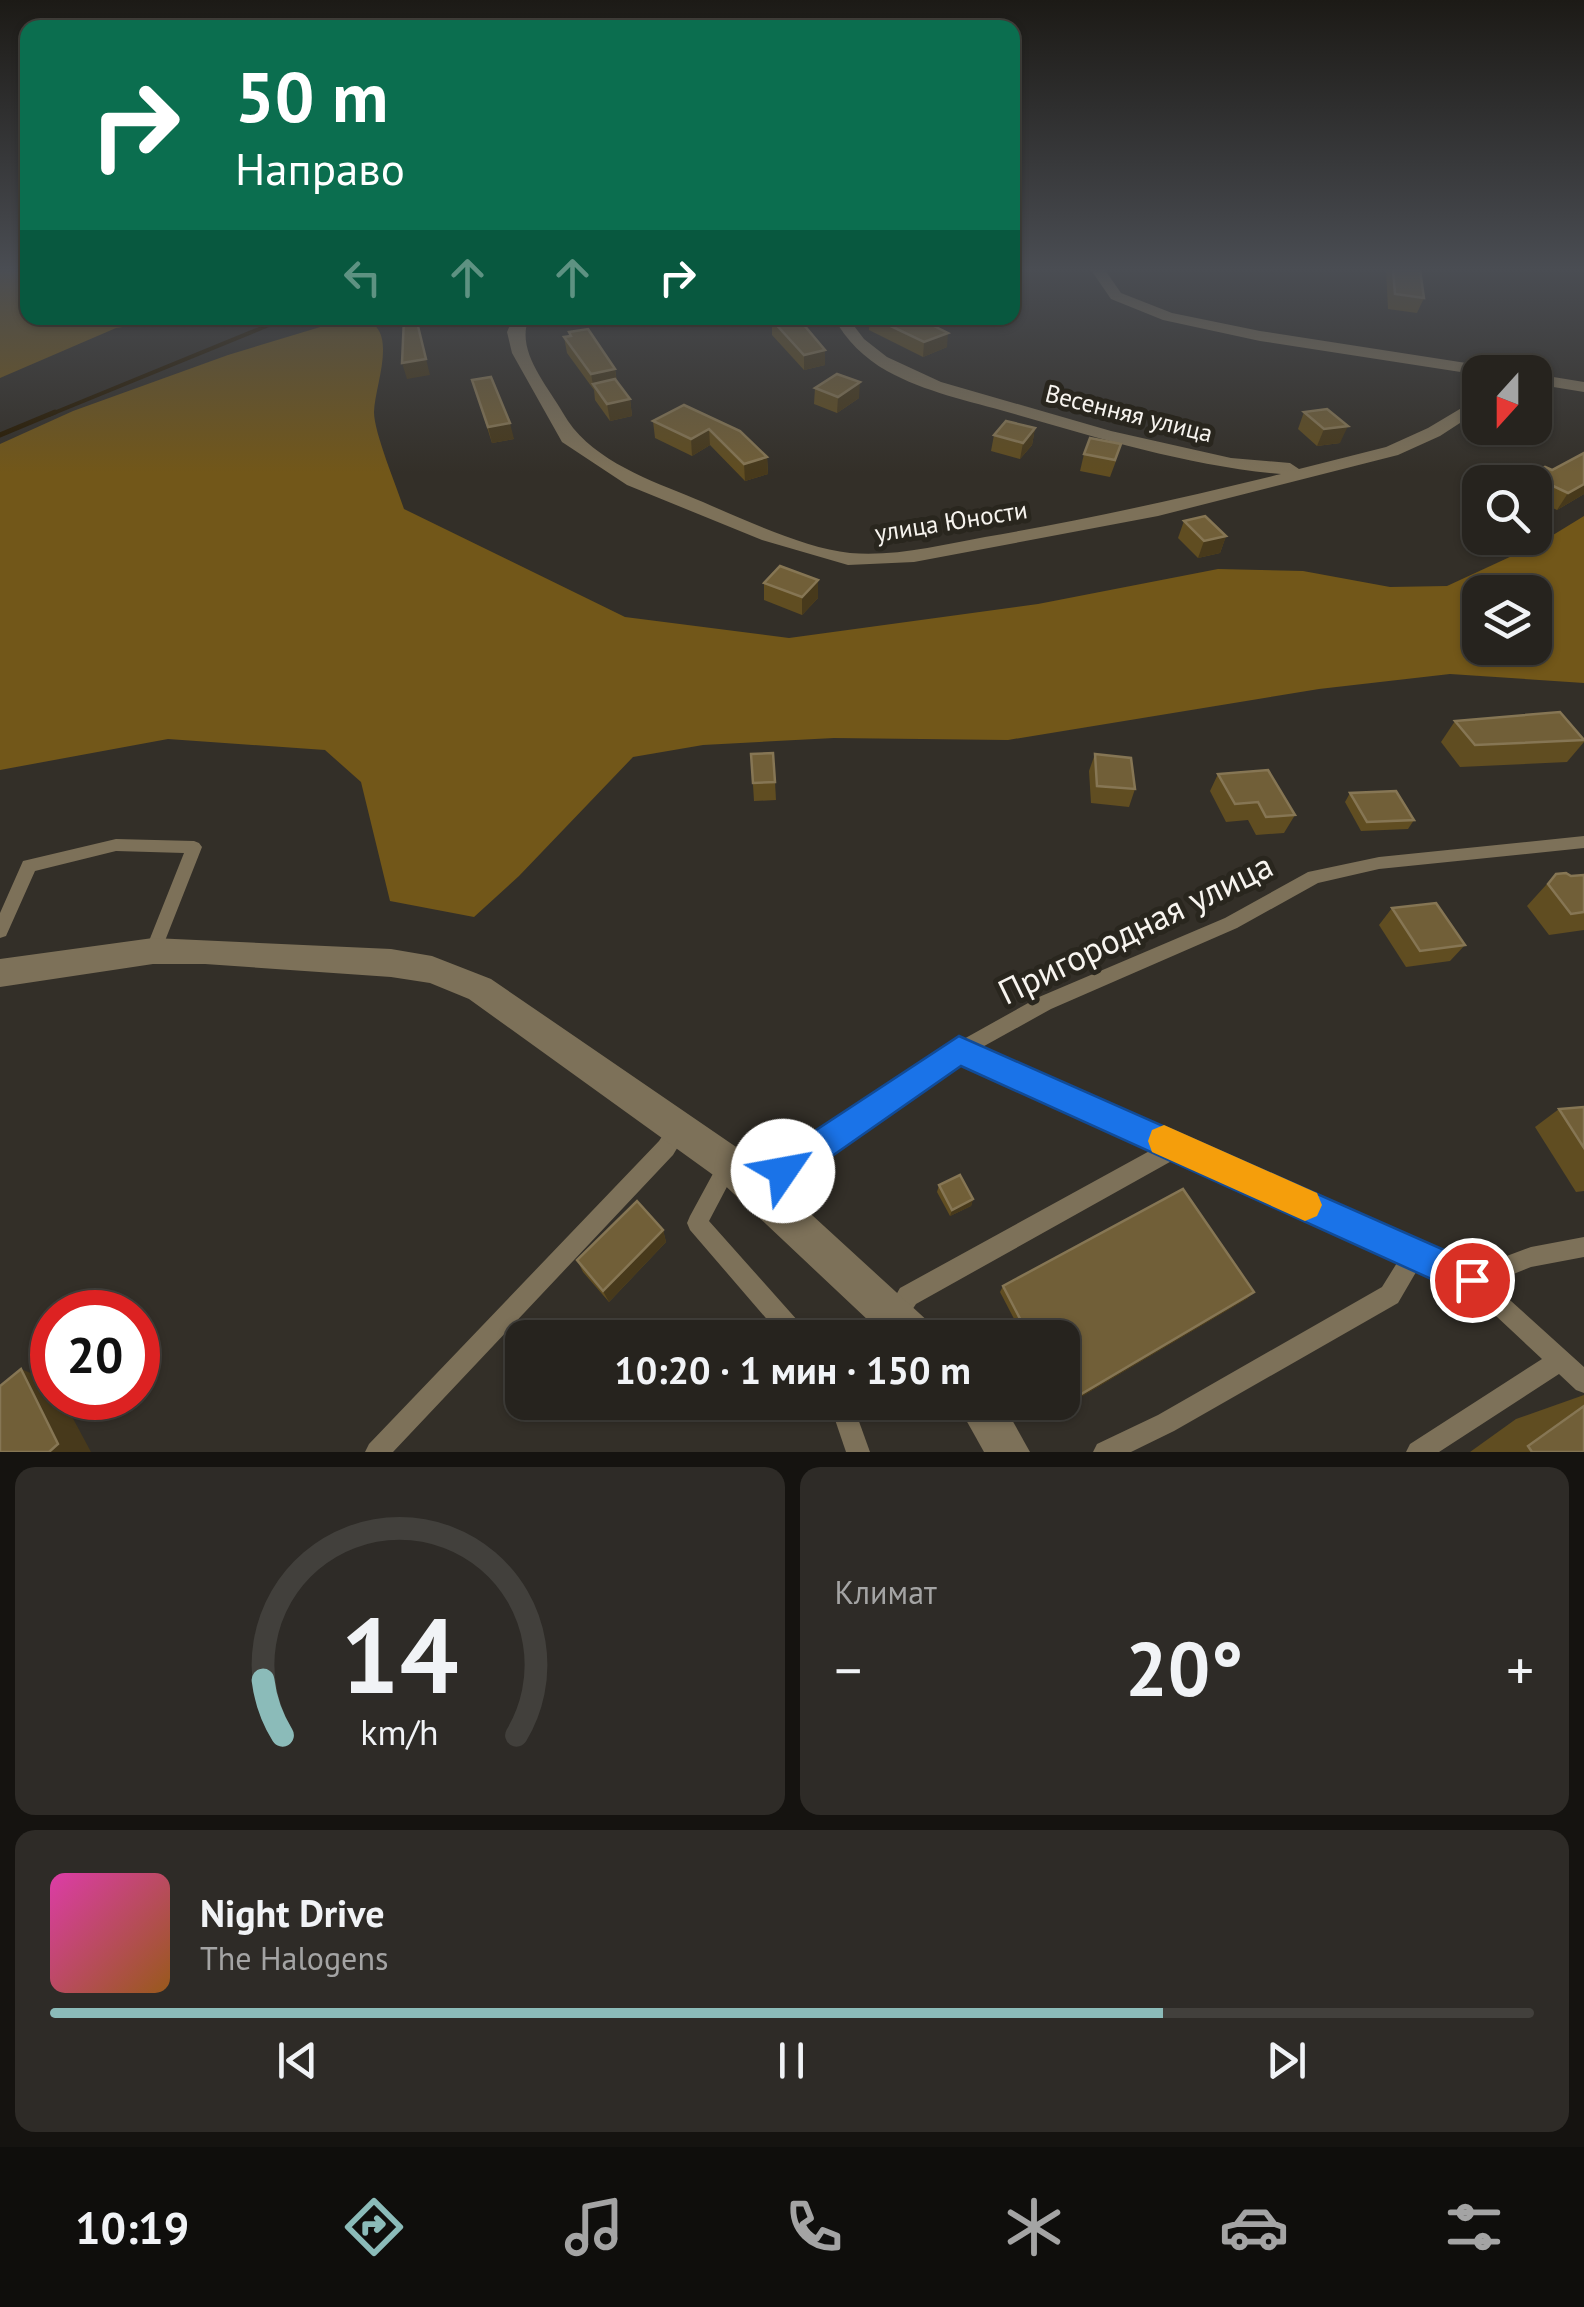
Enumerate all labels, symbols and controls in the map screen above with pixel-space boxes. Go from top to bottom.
text: 50 m [235,51,388,141]
icon: right [70,60,200,190]
text: Направо [235,139,405,197]
icon: left [335,250,390,305]
icon: ahead [440,250,495,305]
icon: ahead [545,250,600,305]
icon: right [650,250,705,305]
north arrow [1462,355,1552,445]
map controls [1462,355,1552,665]
street label: Весенняя улица [1042,377,1216,449]
button: search [1462,465,1552,555]
street label: улица Юности [872,493,1030,549]
button: layers [1462,575,1552,665]
street label: Пригородная улица [990,842,1280,1014]
position arrow [731,1119,835,1223]
pin [1430,1238,1515,1323]
icon: arrive [1445,1253,1500,1308]
speed limit sign: 20 [30,1290,160,1420]
text: 10:20 · 1 мин · 150 m [614,1345,971,1394]
text: Климат [835,1571,937,1613]
text: 14 [341,1587,459,1722]
text: 20° [1125,1620,1243,1717]
text: − [835,1634,862,1705]
text: + [1506,1634,1534,1705]
text: km/h [361,1709,439,1755]
text: Night Drive [200,1888,384,1937]
text: The Halogens [200,1937,388,1979]
icon: previous [270,2033,325,2088]
icon: pause [764,2033,819,2088]
icon: next [1259,2033,1314,2088]
icon: directions [339,2192,409,2262]
icon: music [559,2192,629,2262]
icon: phone [779,2192,849,2262]
icon: climate [999,2192,1069,2262]
icon: car [1219,2192,1289,2262]
icon: filters [1439,2192,1509,2262]
text: 10:19 [75,2198,189,2256]

